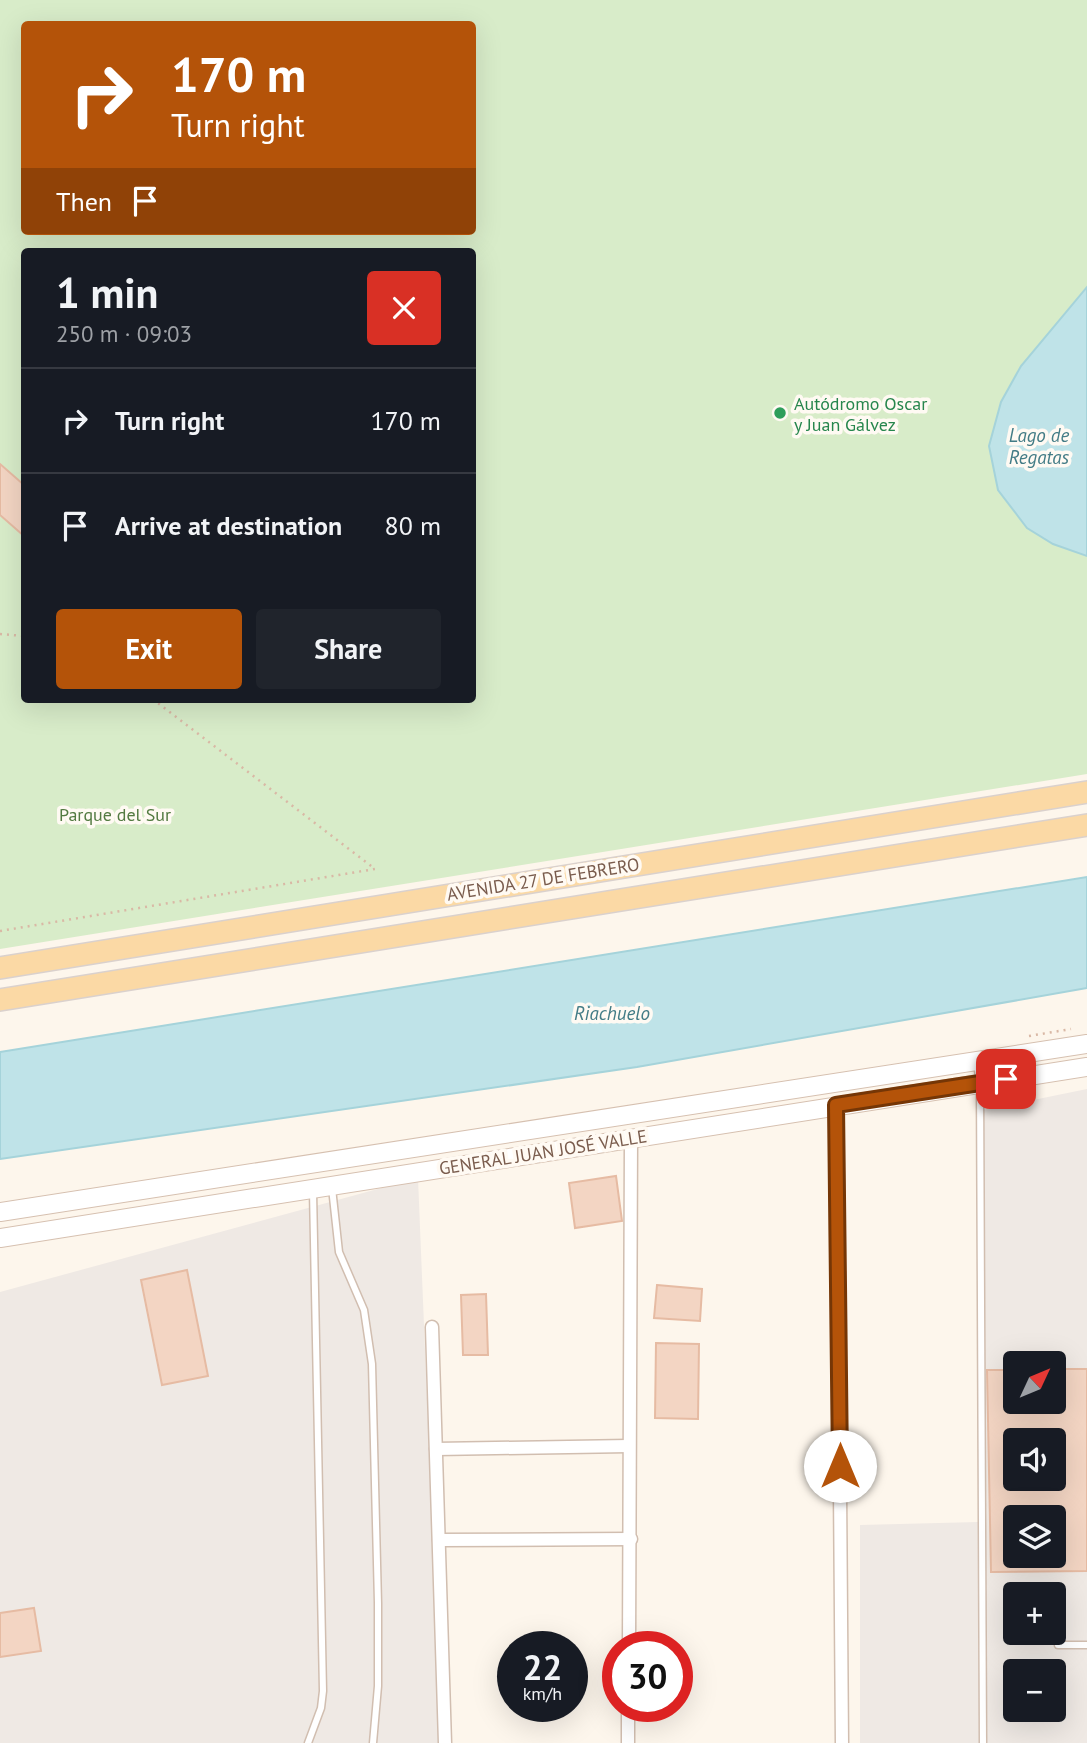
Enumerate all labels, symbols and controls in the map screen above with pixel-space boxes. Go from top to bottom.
text: 170 m [171,42,306,106]
icon: right [56,49,147,140]
text: Turn right [171,104,305,146]
icon: arrive [126,182,164,220]
text: Then [56,185,112,218]
text: 1 min [56,265,158,320]
button: close [367,271,441,345]
text: 250 m · 09:03 [56,319,192,348]
place label: Autódromo Oscar y Juan Gálvez [794,392,927,436]
icon: right [56,402,94,440]
text: Turn right [115,404,224,437]
text: 170 m [370,404,441,437]
marker: Autódromo Oscar y Juan Gálvez [772,405,788,421]
water label: Lago de Regatas [1009,423,1070,469]
icon: arrive [56,507,94,545]
text: Arrive at destination [115,509,342,542]
text: 80 m [385,509,441,542]
button: Exit [56,609,242,689]
button: Share [256,609,441,689]
park label: Parque del Sur [59,803,171,826]
street label: AVENIDA 27 DE FEBRERO [445,852,641,906]
water label: Riachuelo [574,1001,650,1025]
pin [976,1049,1036,1109]
icon: arrive [987,1060,1025,1098]
street label: GENERAL JUAN JOSÉ VALLE [437,1124,649,1180]
north arrow [1003,1351,1066,1414]
map controls [1003,1351,1066,1722]
button: sound [1003,1428,1066,1491]
position arrow [803,1429,877,1503]
button: layers [1003,1505,1066,1568]
button: + [1003,1582,1066,1645]
speed limit sign: 30 [602,1631,693,1722]
text: 22 [523,1644,562,1690]
button: − [1003,1659,1066,1722]
text: km/h [523,1682,562,1705]

